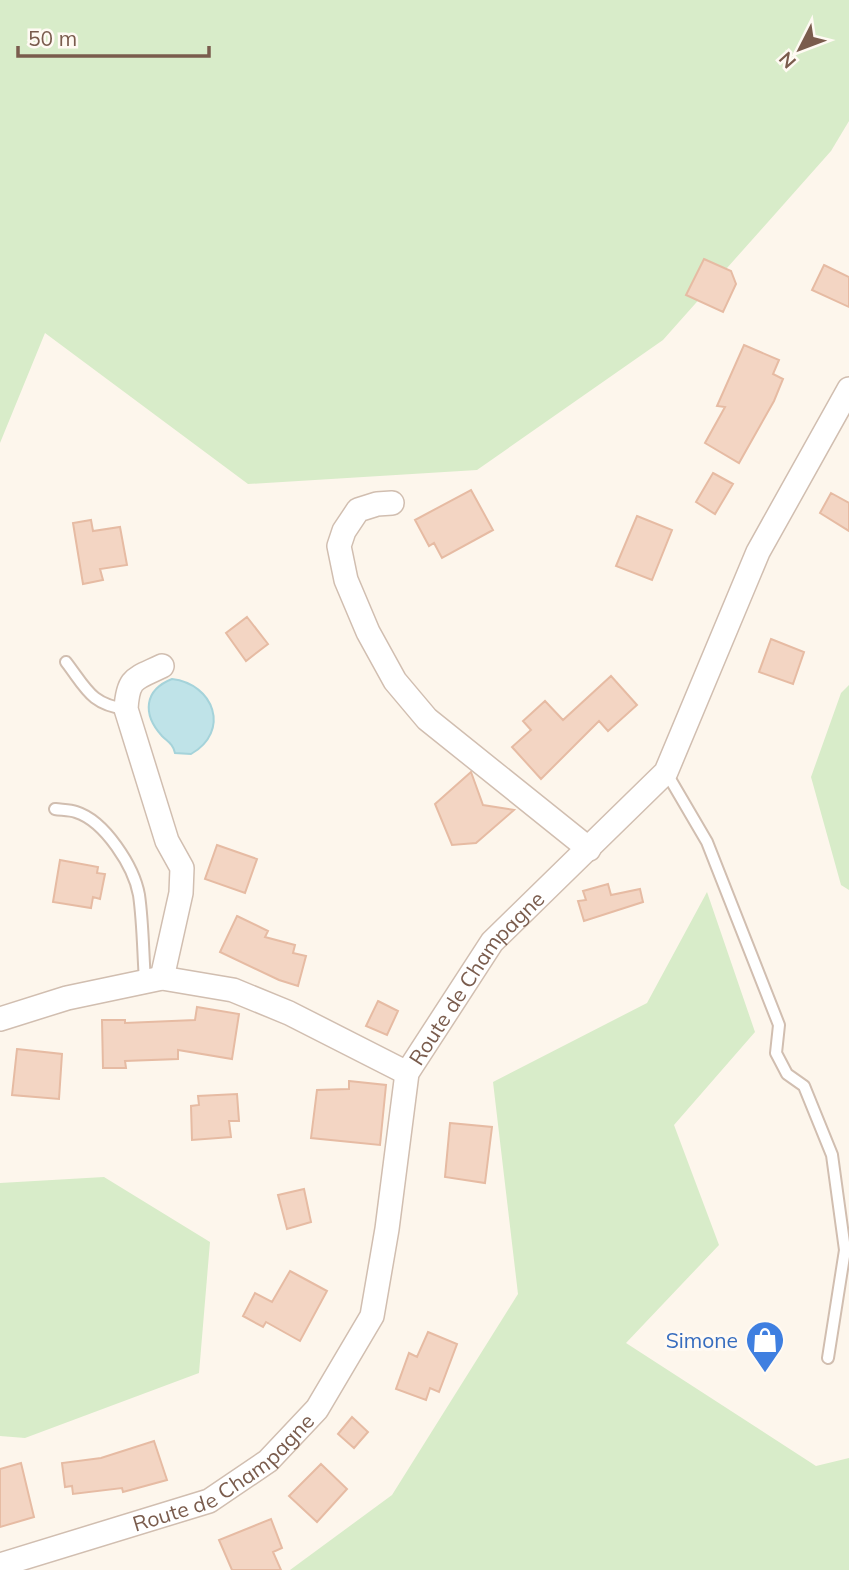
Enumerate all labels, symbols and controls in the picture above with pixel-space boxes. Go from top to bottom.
scale bar [18,14,208,58]
north arrow [765,14,835,84]
text: 50 m [28,25,77,51]
text: N [774,47,801,74]
street label: Route de Champagne [403,885,549,1070]
shop icon: Simone [744,1319,786,1374]
place label: Simone [666,1327,738,1353]
street label: Route de Champagne [129,1408,319,1537]

